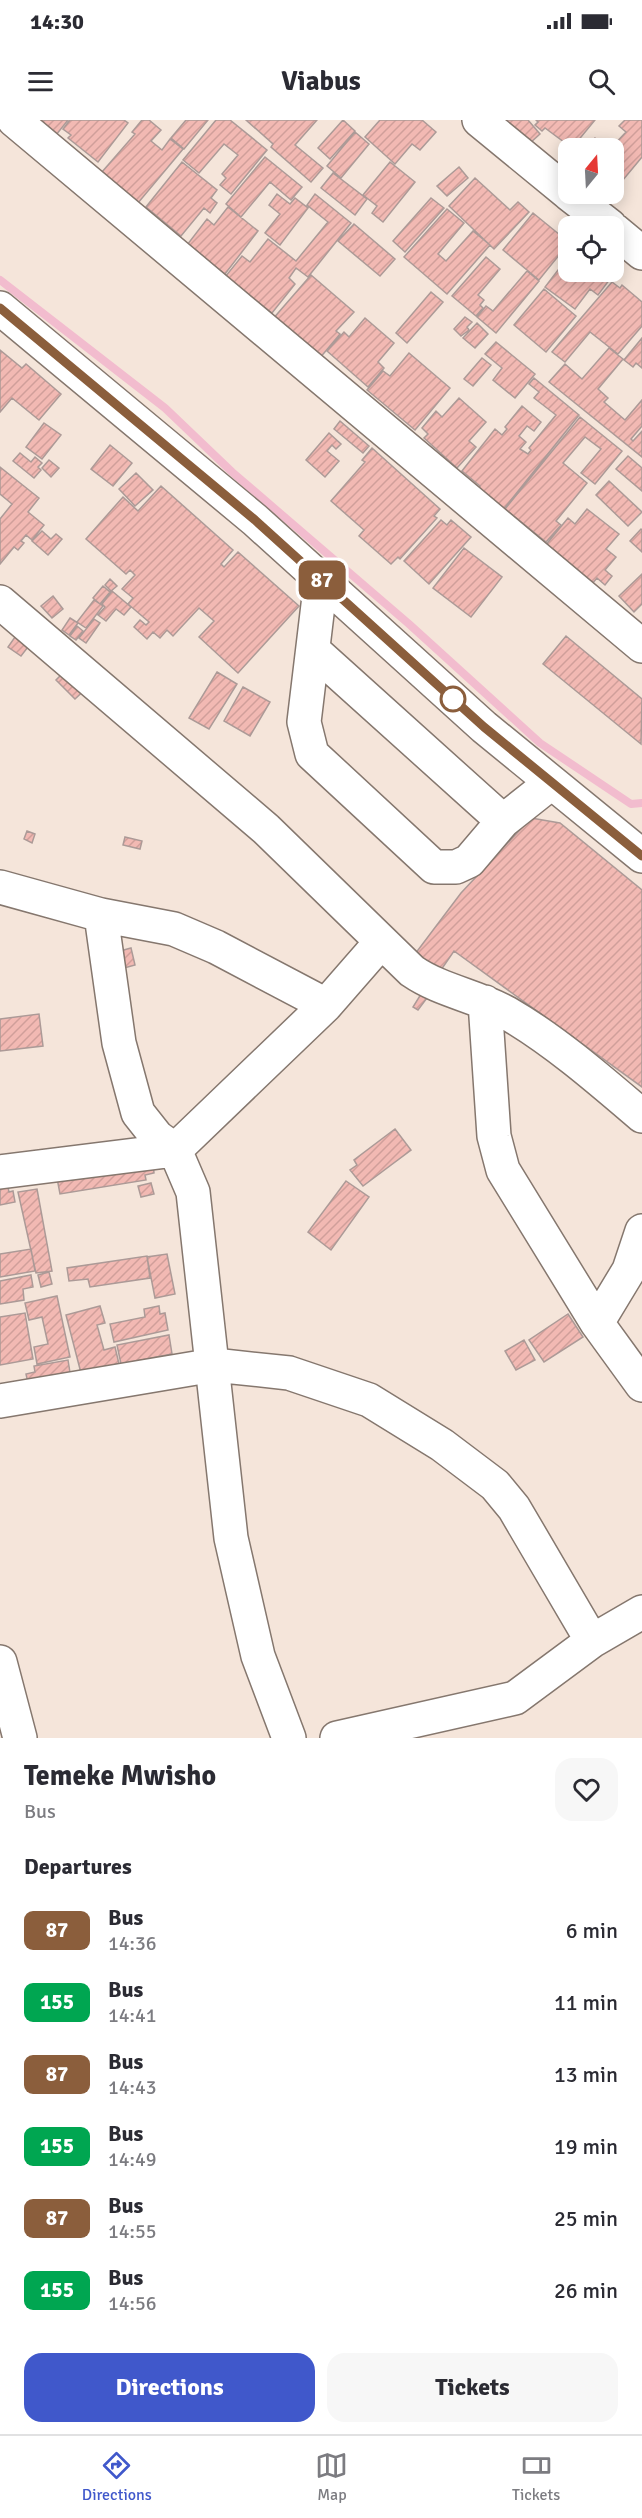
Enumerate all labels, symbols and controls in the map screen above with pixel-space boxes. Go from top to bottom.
text: 14:30 [30,8,84,35]
icon: menu [24,65,57,98]
text: Viabus [281,65,361,98]
icon: search [585,65,618,98]
north arrow [558,138,624,204]
map controls [558,138,624,282]
button: locate [558,216,624,282]
line badge: 87 [295,560,349,600]
text: 87 [311,567,333,593]
unlabelled marker [440,686,466,712]
button: heart [555,1758,618,1821]
text: Temeke Mwisho [24,1759,216,1793]
text: Bus [24,1799,56,1824]
text: Departures [24,1853,132,1880]
text: Bus [108,1904,143,1931]
text: 87 [46,1917,68,1943]
text: 6 min [566,1917,618,1944]
text: 14:36 [108,1931,157,1956]
text: Bus [108,1976,143,2003]
text: 155 [40,1989,74,2015]
text: 11 min [554,1989,618,2016]
text: 14:41 [108,2003,157,2028]
text: Bus [108,2048,143,2075]
text: 87 [46,2061,68,2087]
text: 13 min [554,2061,618,2088]
text: 14:43 [108,2075,157,2100]
text: Bus [108,2120,143,2147]
text: 155 [40,2133,74,2159]
text: 19 min [554,2133,618,2160]
text: 14:49 [108,2147,157,2172]
text: Bus [108,2192,143,2219]
text: 87 [46,2205,68,2231]
text: 25 min [554,2205,618,2232]
text: 14:55 [108,2219,157,2244]
text: Bus [108,2264,143,2291]
text: 155 [40,2277,74,2303]
text: 26 min [554,2277,618,2304]
text: 14:56 [108,2291,157,2316]
button: Directions [24,2353,315,2422]
button: Tickets [327,2353,618,2422]
tab: Directions [82,2449,152,2505]
tab: Map [315,2449,348,2505]
tab: Tickets [512,2449,560,2505]

